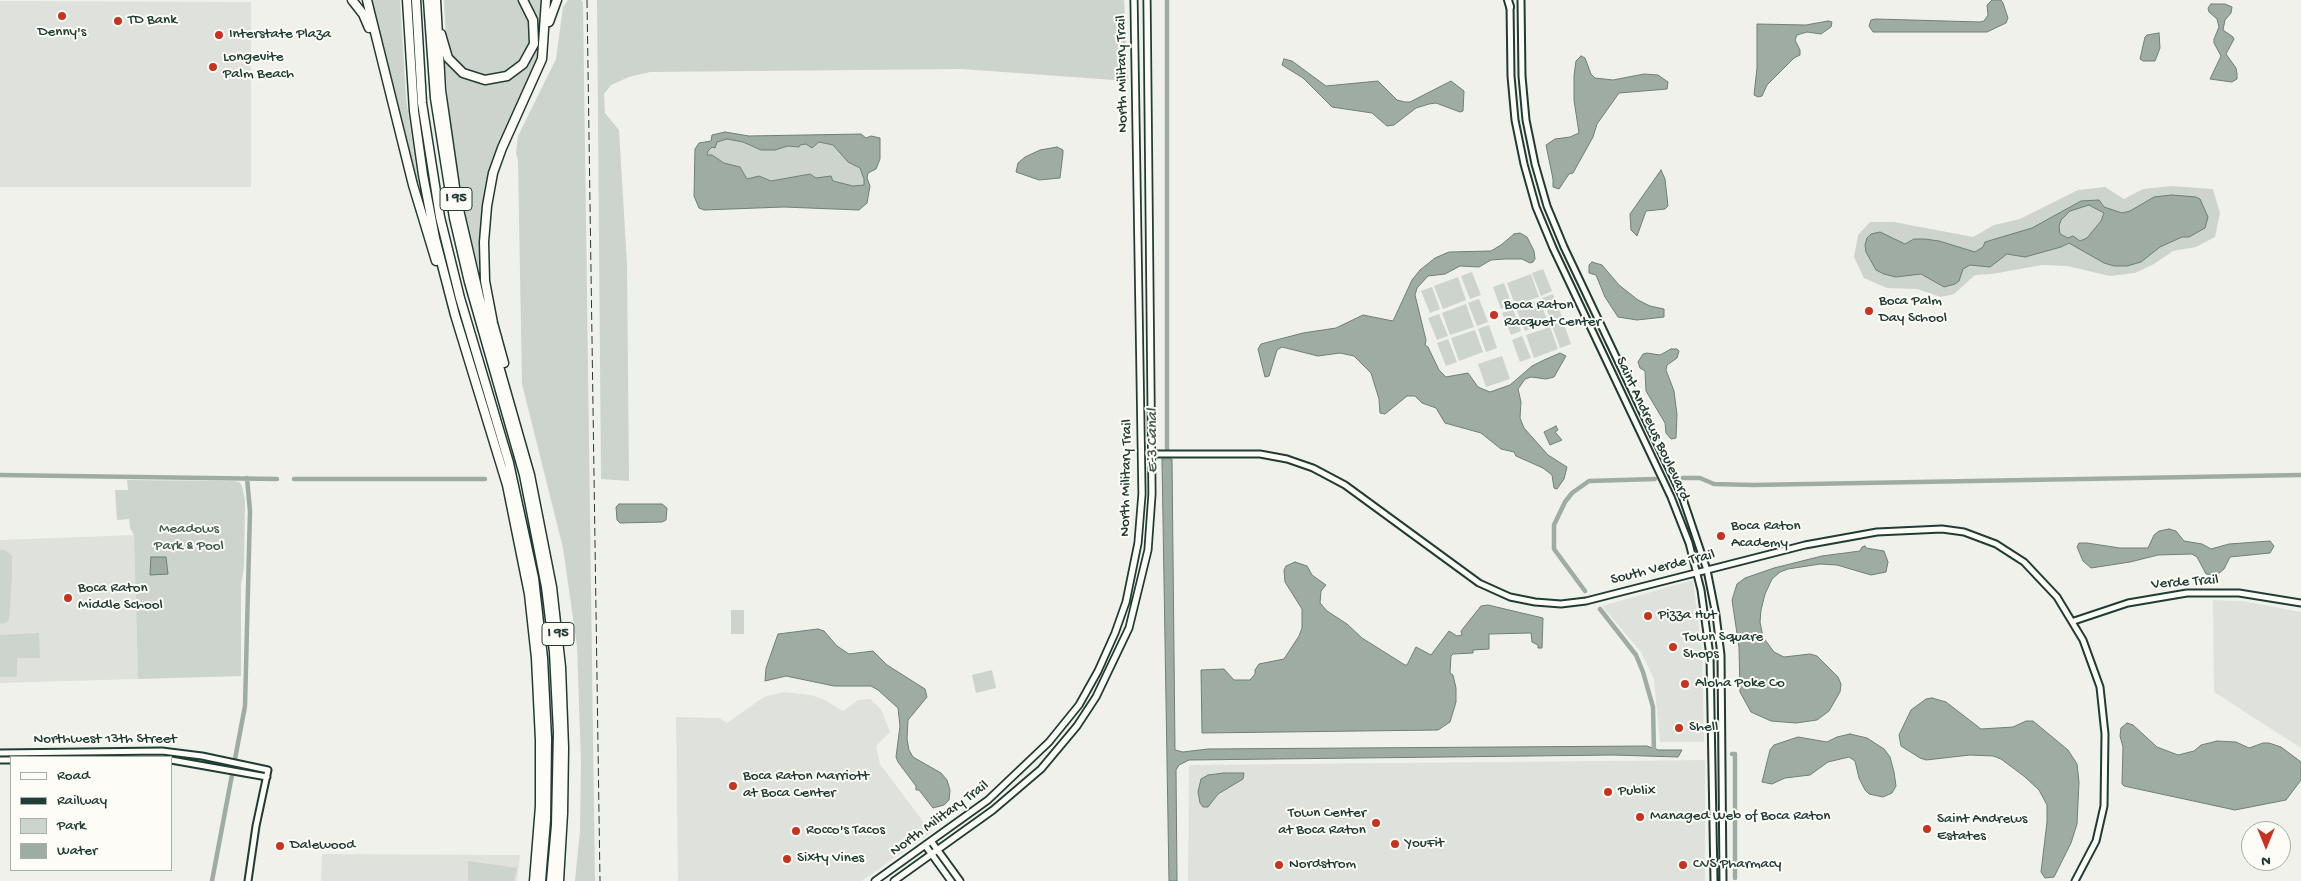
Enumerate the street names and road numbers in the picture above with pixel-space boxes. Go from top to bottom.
street label: North Military Trail [1113,15,1133,133]
road number: I 95 [440,188,472,210]
street label: Saint Andrews Boulevard [1611,354,1693,504]
street label: North Military Trail [1117,419,1137,537]
street label: South Verde Trail [1609,546,1717,590]
street label: Verde Trail [2151,572,2219,594]
road number: I 95 [542,622,574,646]
street label: Northwest 13th Street [33,731,177,749]
street label: North Military Trail [887,777,993,861]

